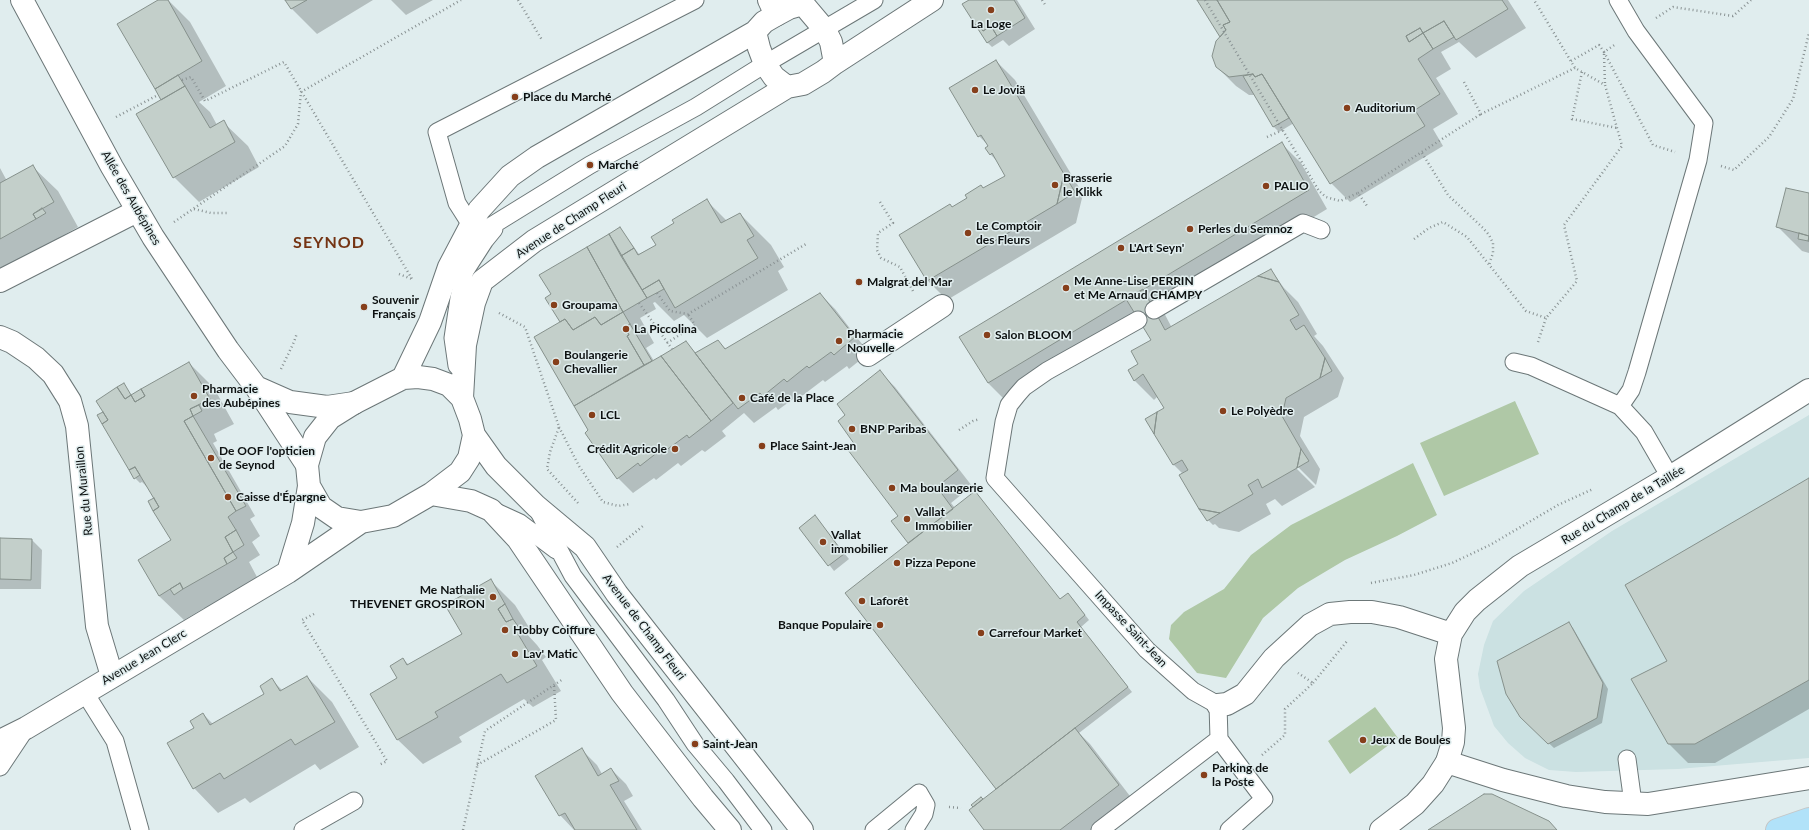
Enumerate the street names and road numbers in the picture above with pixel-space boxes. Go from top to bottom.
street label: Allée des Aubépines [98,148,164,248]
street label: Avenue de Champ Fleuri [513,179,629,261]
street label: Rue du Muraillon [72,446,96,536]
street label: Rue du Champ de la Taillée [1559,462,1687,548]
street label: Avenue de Champ Fleuri [599,571,689,683]
street label: Impasse Saint-Jean [1092,588,1170,670]
street label: Avenue Jean Clerc [99,626,189,688]

